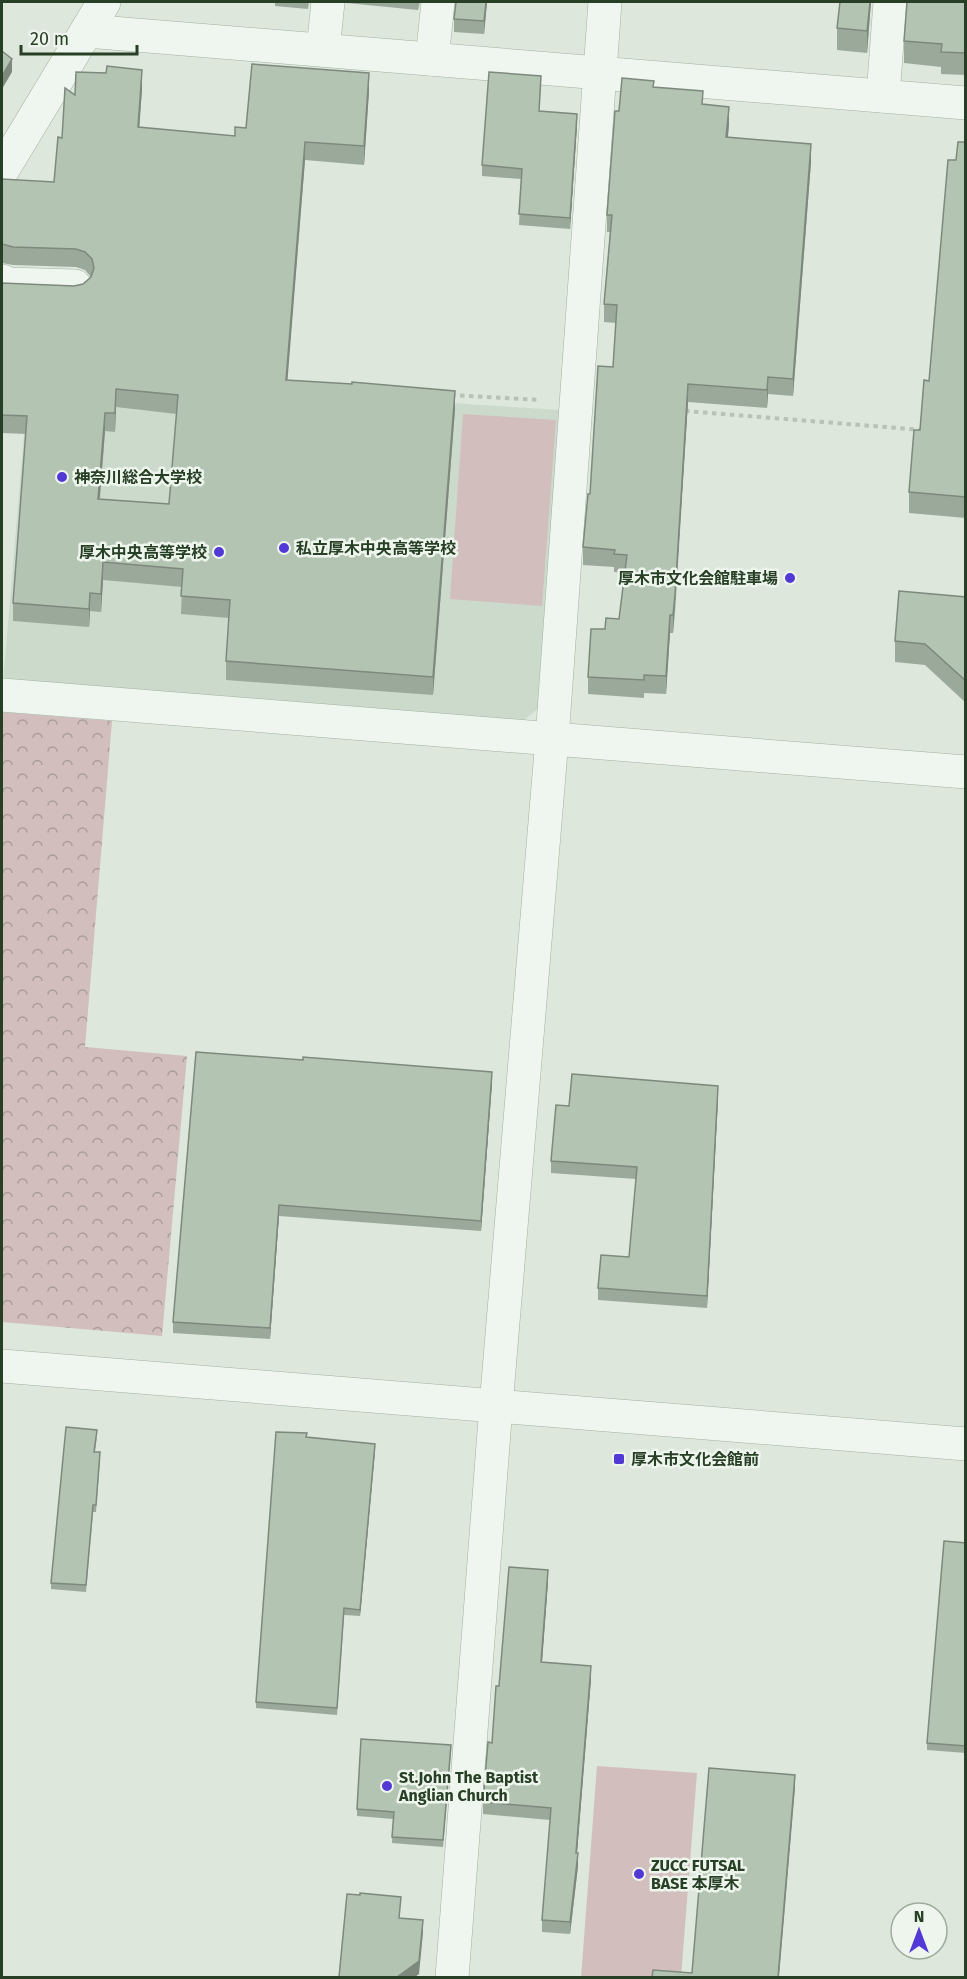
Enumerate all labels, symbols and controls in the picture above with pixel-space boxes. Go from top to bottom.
scale bar [21,18,136,56]
text: 20 m [30,28,69,50]
place label: 神奈川総合大学校 [74,468,202,487]
marker: 神奈川総合大学校 [55,470,69,484]
place label: 私立厚木中央高等学校 [296,539,456,558]
marker: 私立厚木中央高等学校 [277,541,291,555]
place label: 厚木中央高等学校 [79,543,207,562]
marker: 厚木中央高等学校 [212,545,226,559]
place label: 厚木市文化会館駐車場 [618,569,778,588]
marker: 厚木市文化会館駐車場 [783,571,797,585]
place label: 厚木市文化会館前 [631,1450,759,1469]
marker: 厚木市文化会館前 [612,1452,626,1466]
place label: St.John The Baptist Anglian Church [398,1768,539,1805]
marker: St.John The Baptist Anglian Church [380,1779,394,1793]
place label: ZUCC FUTSAL BASE 本厚木 [651,1856,745,1893]
marker: ZUCC FUTSAL BASE 本厚木 [632,1867,646,1881]
north arrow [889,1901,949,1961]
text: N [914,1907,924,1926]

